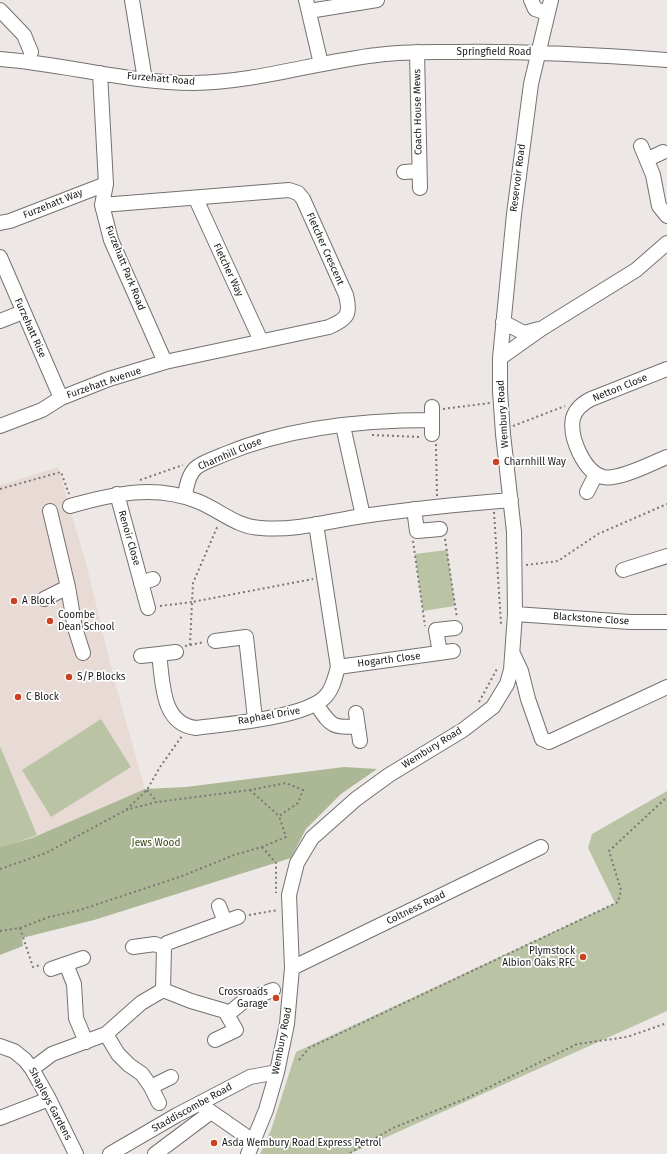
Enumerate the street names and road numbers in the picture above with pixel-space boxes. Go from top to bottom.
street label: Springfield Road [457,46,531,58]
street label: Coach House Mews [411,69,425,155]
street label: Furzehatt Road [127,70,195,88]
street label: Reservoir Road [508,143,528,213]
street label: Furzehatt Way [21,187,85,221]
street label: Fletcher Crescent [304,211,346,287]
street label: Furzehatt Park Road [102,224,148,312]
street label: Fletcher Way [210,241,246,299]
street label: Furzehatt Rise [11,296,49,360]
street label: Furzehatt Avenue [65,365,143,401]
street label: Netton Close [591,372,649,404]
street label: Wembury Road [495,379,511,449]
street label: Charnhill Close [196,435,264,473]
street label: Renoir Close [115,509,143,567]
street label: Blackstone Close [552,610,630,628]
street label: Hogarth Close [357,650,421,670]
street label: Raphael Drive [237,705,301,727]
street label: Wembury Road [400,725,464,771]
street label: Coltness Road [385,889,447,927]
street label: Wembury Road [270,1006,294,1076]
street label: Shapleys Gardens [26,1066,74,1142]
street label: Staddiscombe Road [150,1081,234,1135]

